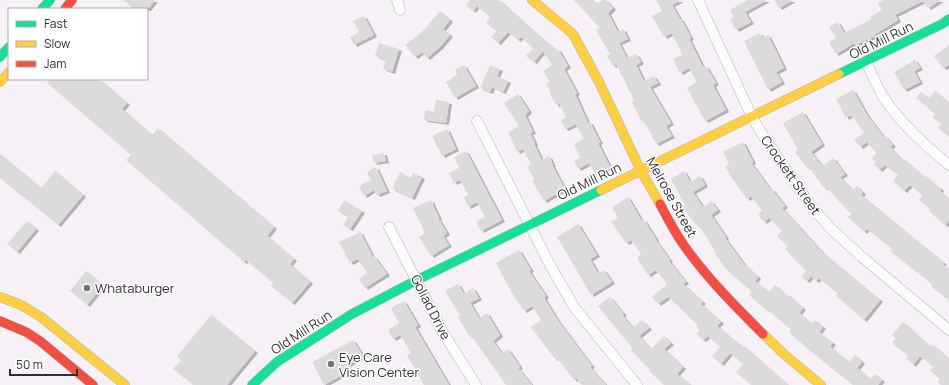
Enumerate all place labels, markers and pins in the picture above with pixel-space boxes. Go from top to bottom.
place label: Whataburger [95,279,175,297]
marker: Whataburger [82,283,92,293]
place label: Eye Care Vision Center [339,348,419,381]
marker: Eye Care Vision Center [326,359,336,369]

